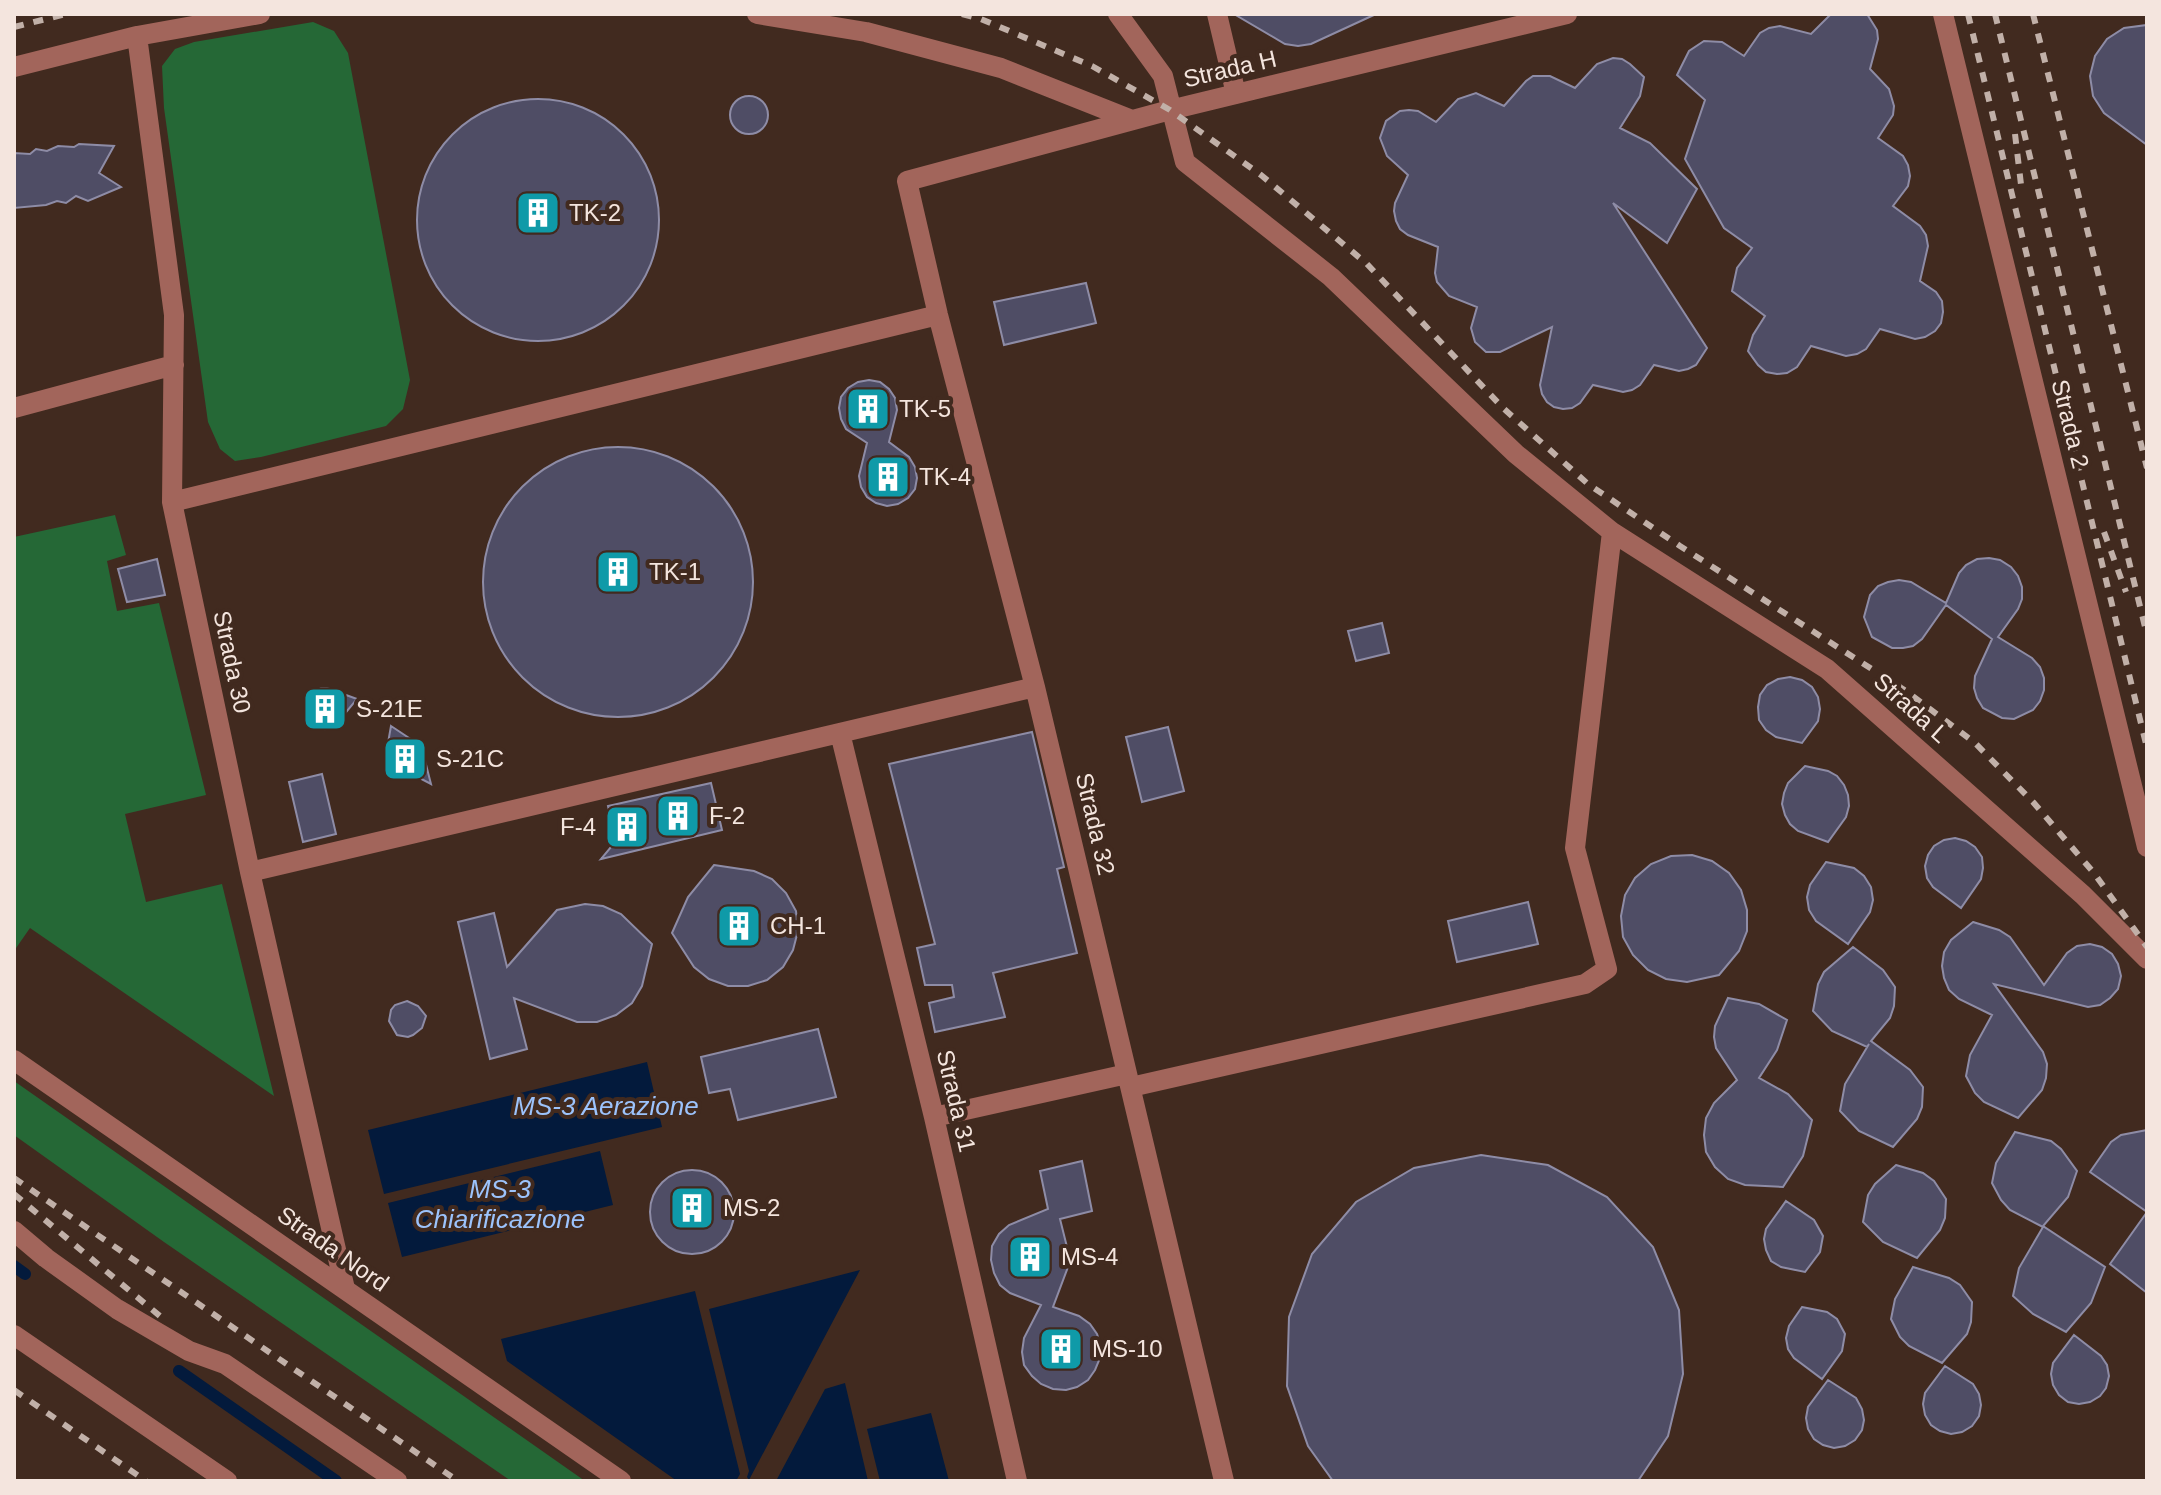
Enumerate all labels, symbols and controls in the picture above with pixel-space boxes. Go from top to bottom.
street label: Strada H [1181,45,1279,92]
building icon: TK-2 [514,189,562,237]
place label: TK-2 [569,199,621,226]
street label: Strada 2 [2046,377,2095,471]
building icon: TK-5 [844,385,892,433]
place label: TK-5 [899,395,951,422]
building icon: TK-4 [864,453,912,501]
place label: TK-4 [919,463,971,490]
building icon: TK-1 [594,548,642,596]
place label: TK-1 [649,558,701,585]
street label: Strada 30 [208,608,257,716]
street label: Strada L [1869,667,1954,748]
building icon: S-21E [301,685,349,733]
place label: S-21E [356,695,423,722]
building icon: S-21C [381,735,429,783]
place label: S-21C [436,745,504,772]
street label: Strada 32 [1071,770,1120,878]
building icon: F-2 [654,792,702,840]
place label: F-2 [709,802,745,829]
building icon: F-4 [603,803,651,851]
place label: F-4 [560,813,596,840]
building icon: CH-1 [715,902,763,950]
place label: CH-1 [770,912,826,939]
street label: Strada 31 [932,1047,981,1155]
water label: MS-3 Aerazione [513,1091,699,1121]
water label: MS-3 Chiarificazione [415,1174,585,1234]
building icon: MS-2 [668,1184,716,1232]
place label: MS-2 [723,1194,780,1221]
street label: Strada Nord [273,1200,394,1297]
building icon: MS-4 [1006,1233,1054,1281]
place label: MS-4 [1061,1243,1118,1270]
building icon: MS-10 [1037,1325,1085,1373]
place label: MS-10 [1092,1335,1163,1362]

